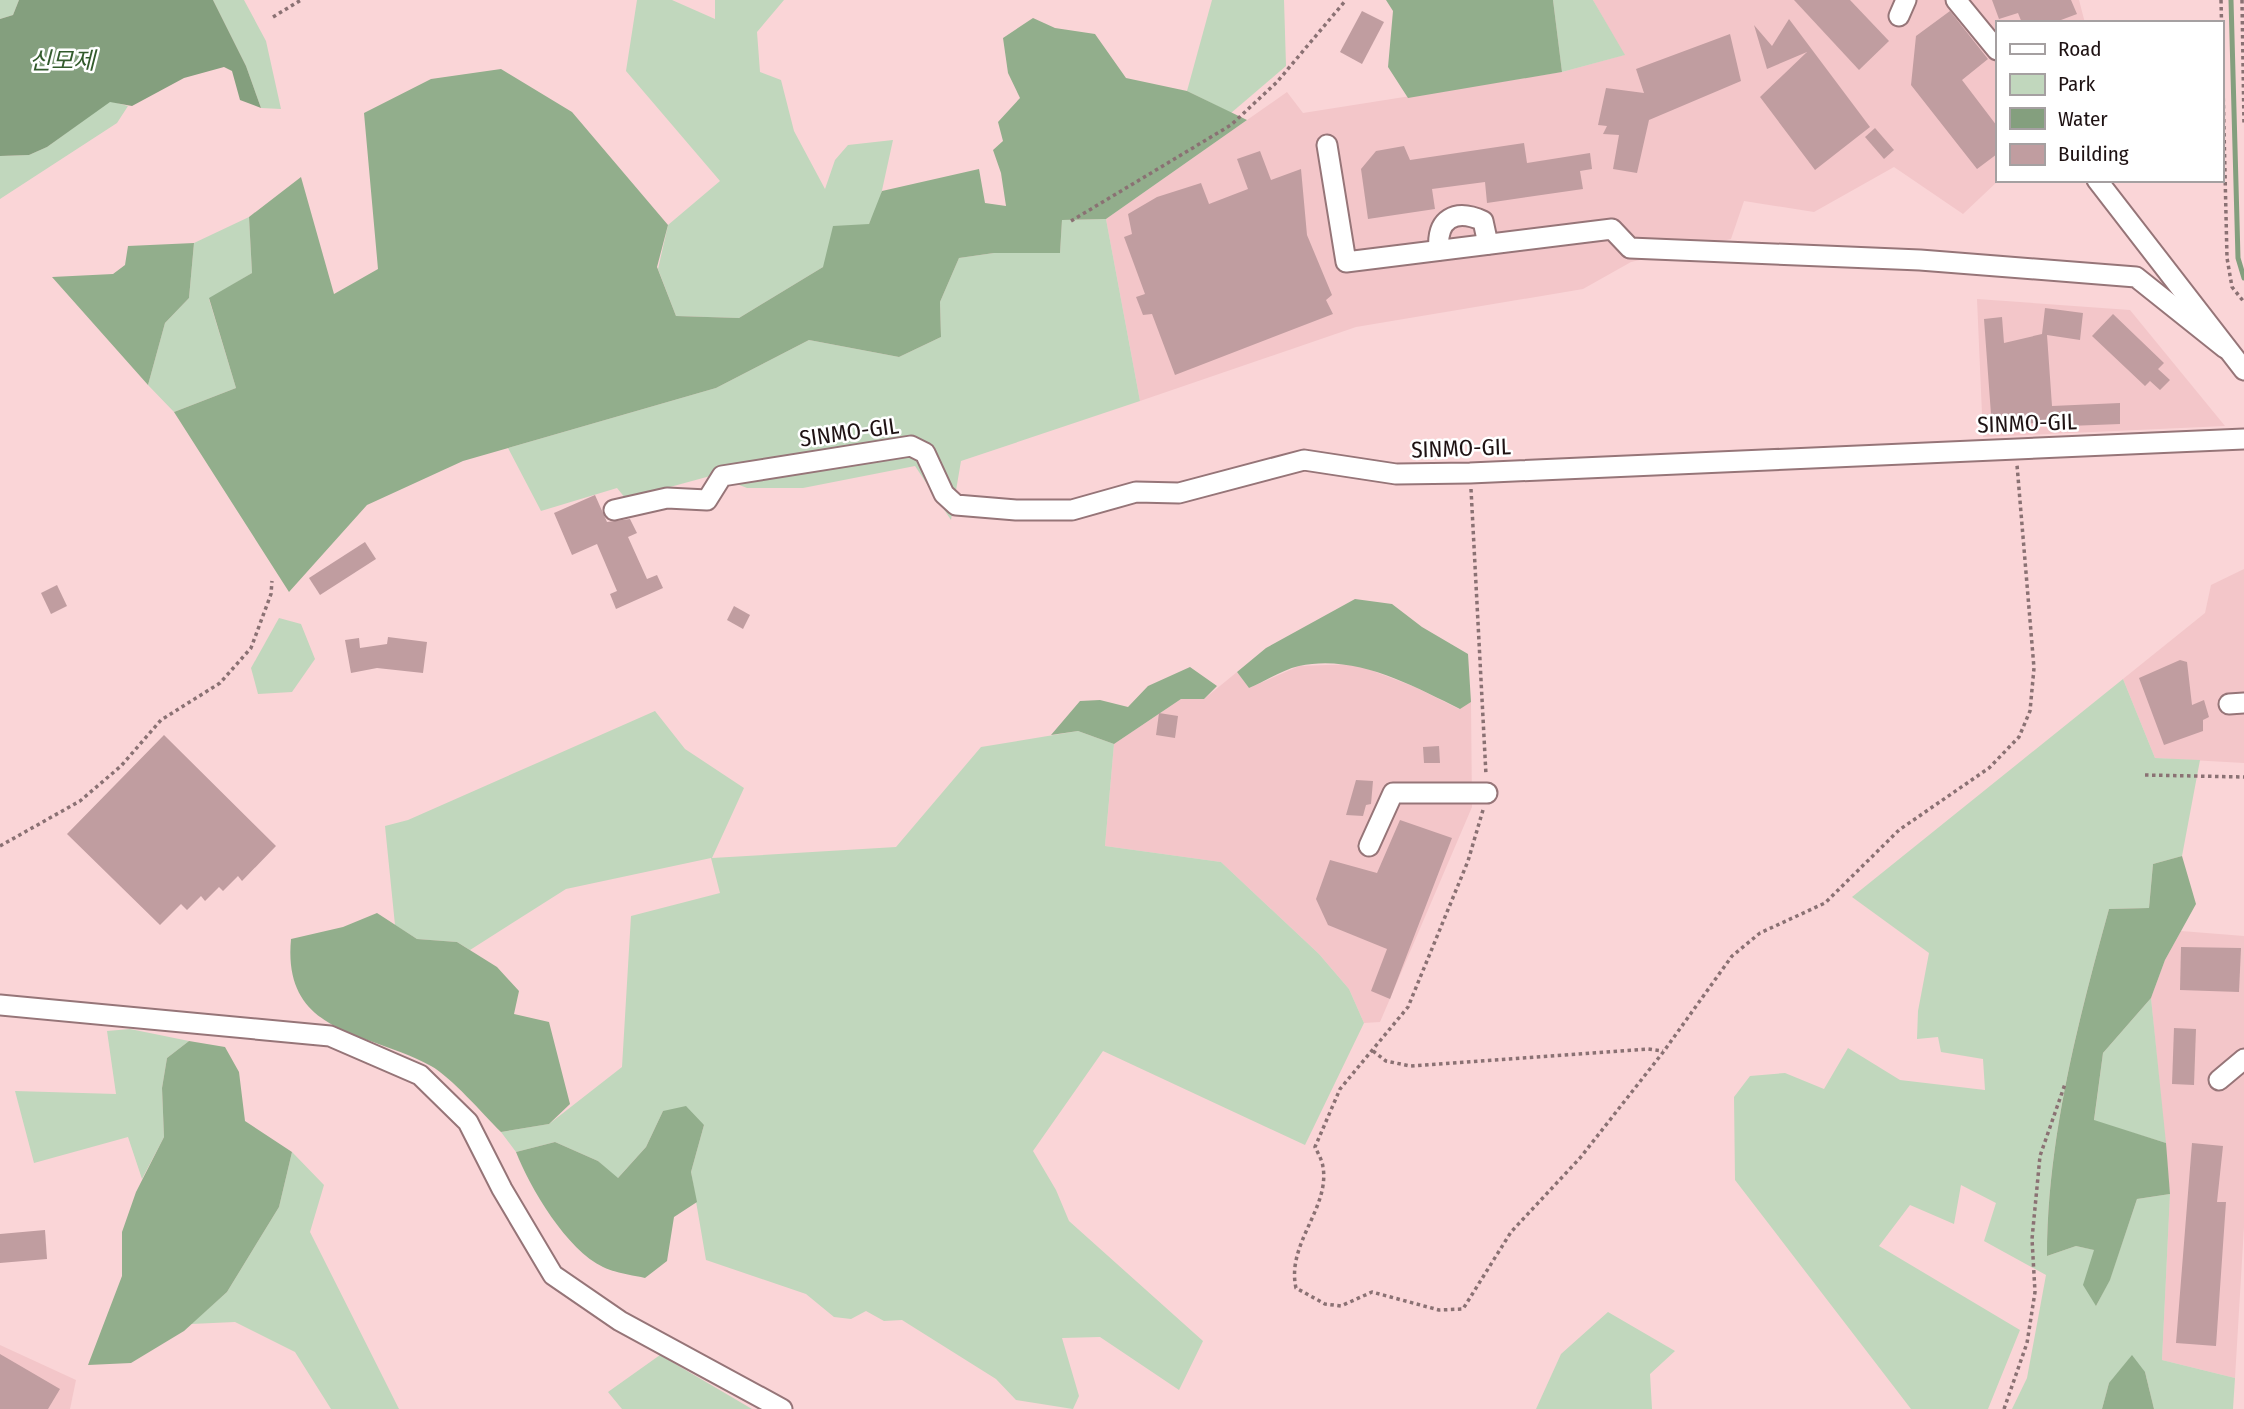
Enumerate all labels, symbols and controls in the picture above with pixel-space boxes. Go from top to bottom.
legend [1996,21,2223,182]
text: Road [2058,36,2102,62]
water label: 신모제 [29,47,98,75]
text: Park [2058,71,2096,97]
text: Water [2058,106,2108,132]
text: Building [2058,141,2129,167]
street label: SINMO-GIL [1977,407,2077,439]
street label: SINMO-GIL [798,411,900,453]
street label: SINMO-GIL [1411,432,1511,464]

